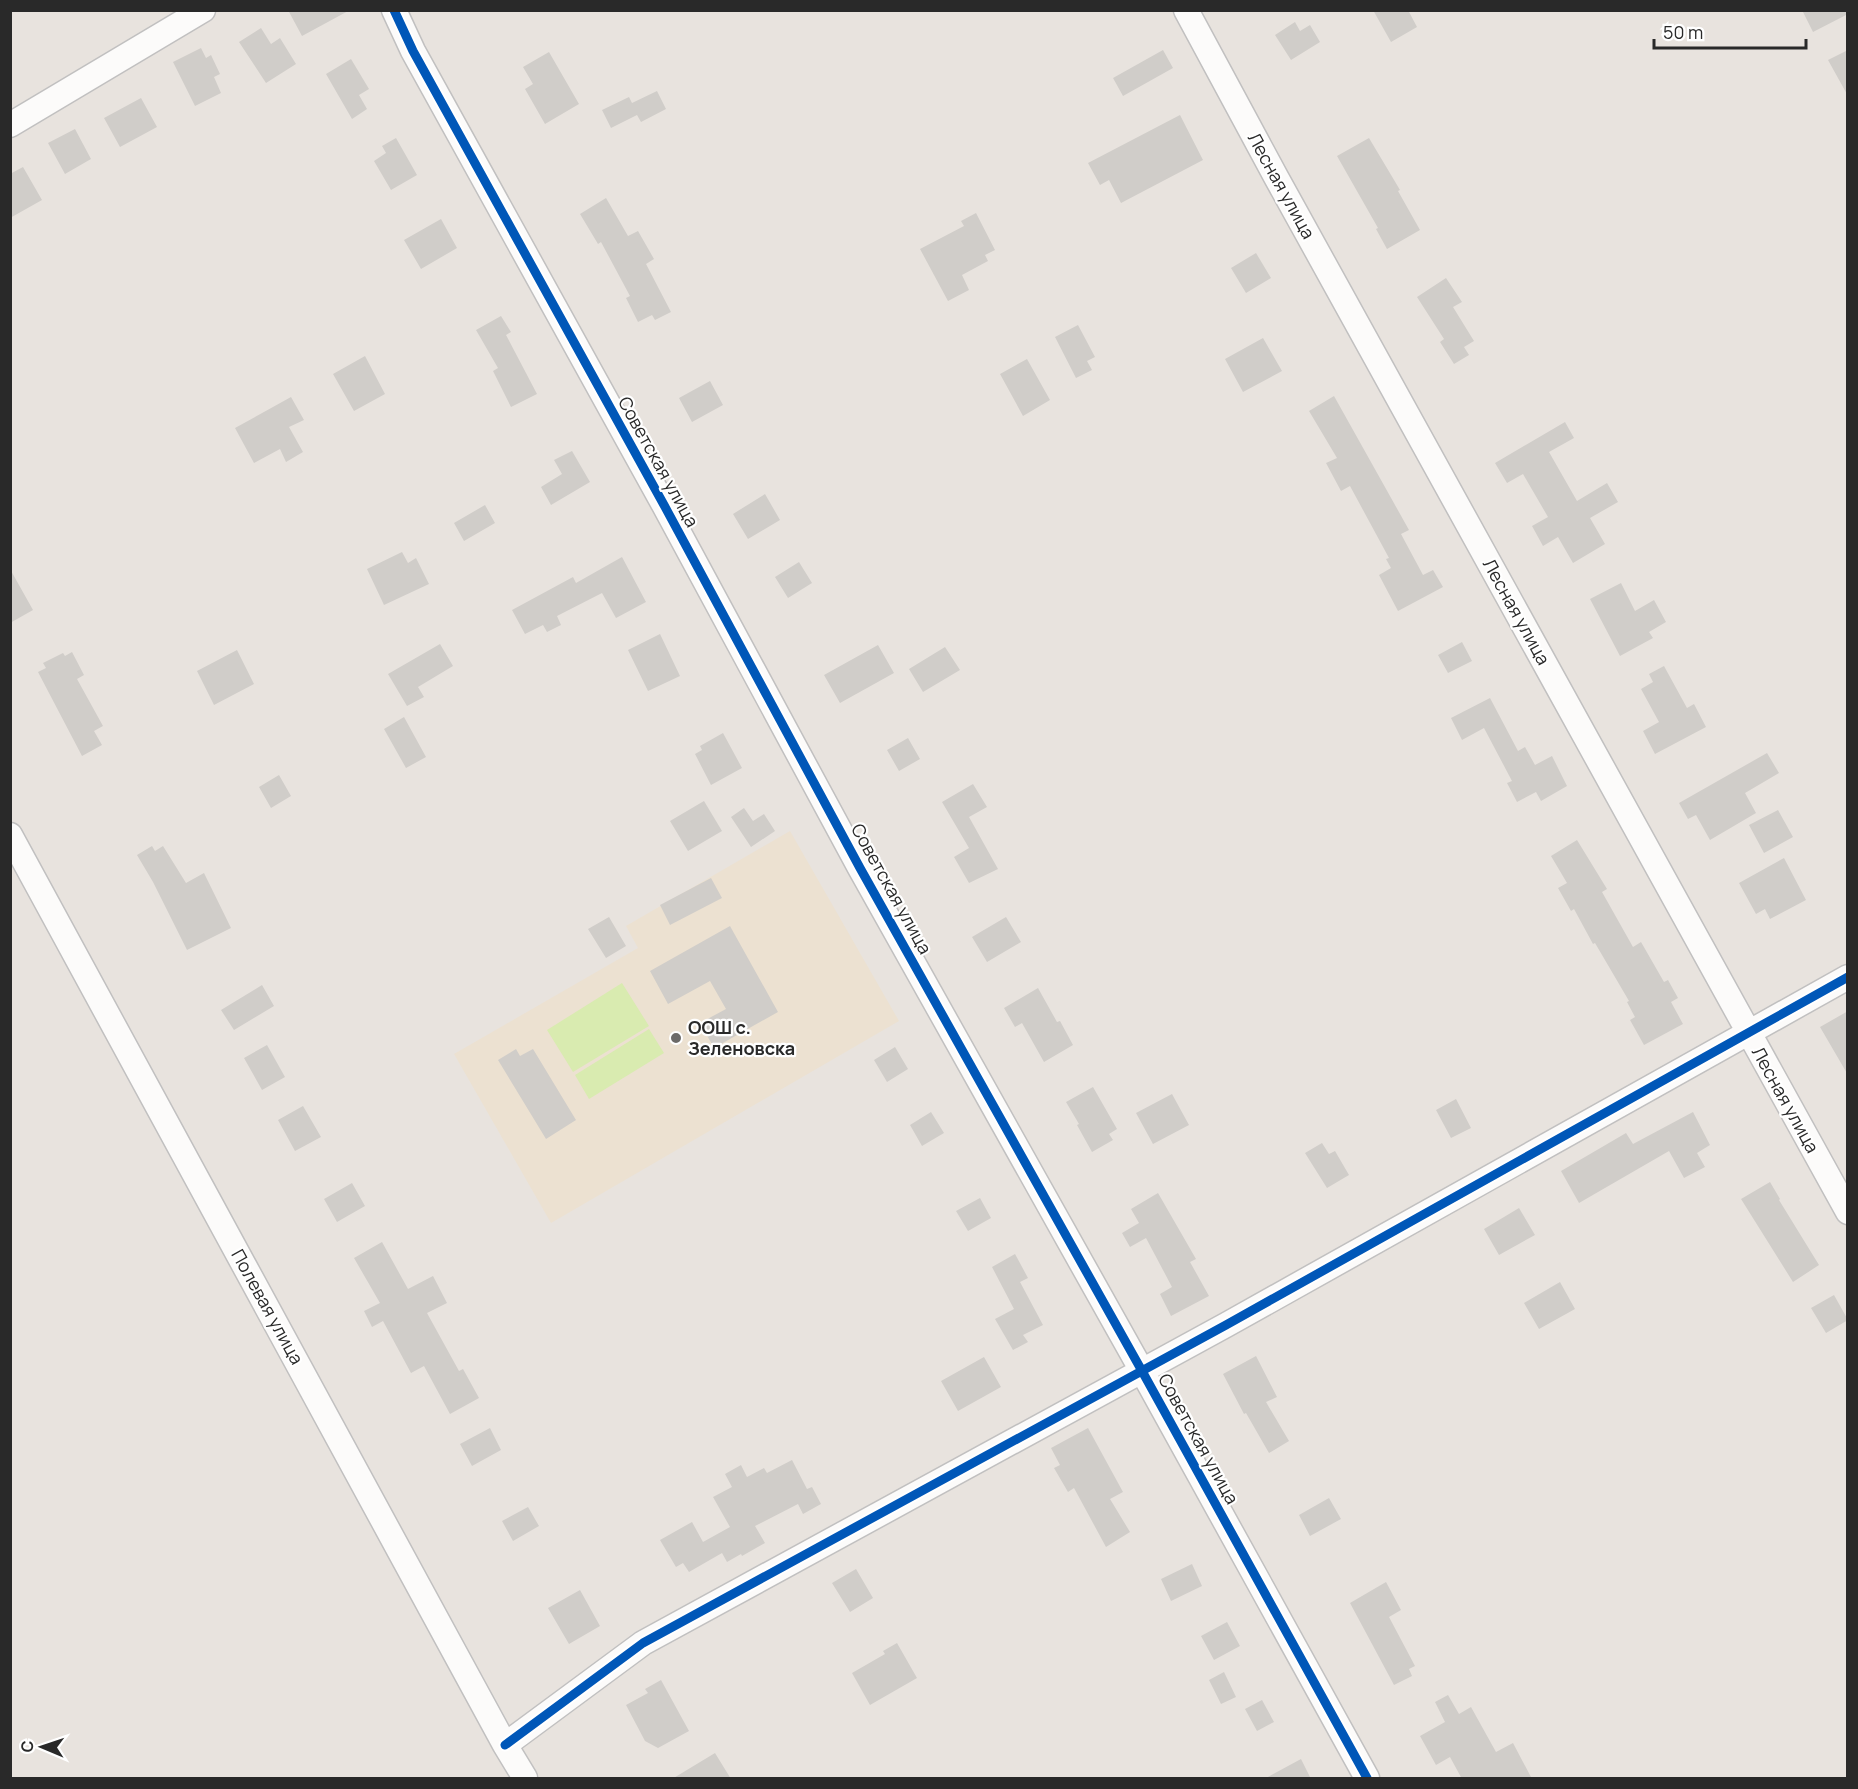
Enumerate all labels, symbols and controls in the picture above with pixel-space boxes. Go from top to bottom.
scale bar [1654,12,1806,50]
text: 50 m [1663,20,1703,44]
street label: Лесная улица [1243,128,1321,243]
street label: Советская улица [613,392,705,531]
street label: Лесная улица [1478,554,1556,669]
street label: Советская улица [846,819,938,958]
place label: ООШ с. Зеленовска [688,1015,795,1060]
marker: ООШ с. Зеленовска [669,1031,683,1045]
street label: Лесная улица [1747,1042,1825,1157]
street label: Полевая улица [226,1245,309,1368]
street label: Советская улица [1153,1369,1245,1508]
north arrow [12,1717,72,1777]
text: С [16,1740,38,1753]

